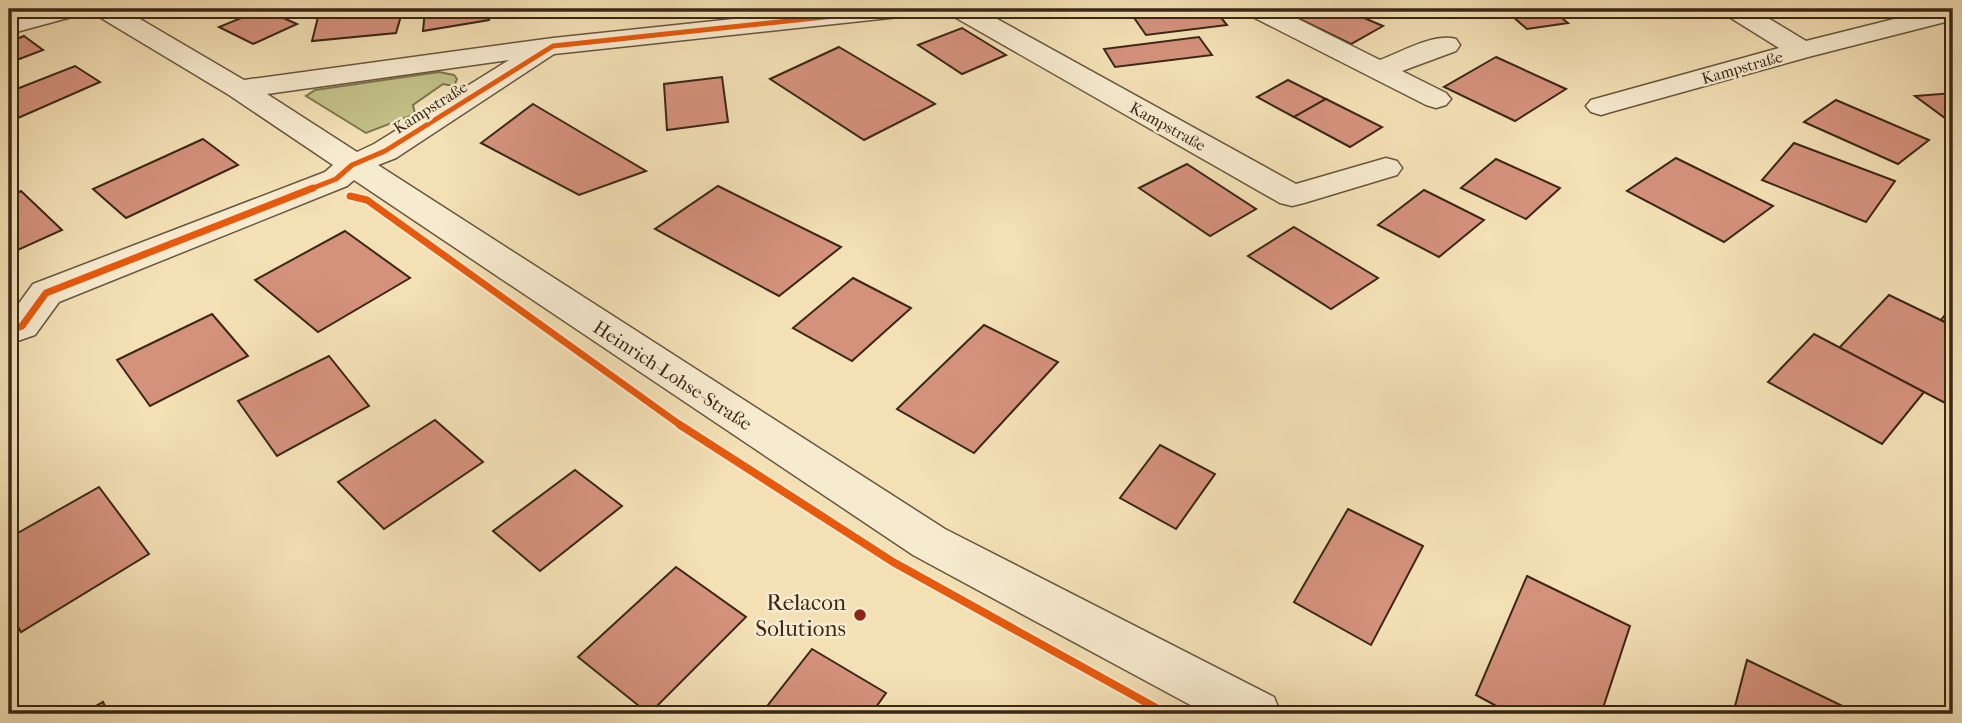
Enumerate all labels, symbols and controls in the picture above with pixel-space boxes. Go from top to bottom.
street label: Kampstraße [1699,47,1785,88]
street label: Kampstraße [390,77,471,138]
street label: Kampstraße [1127,98,1209,155]
street label: Heinrich-Lohse-Straße [589,316,756,435]
place label: Relacon Solutions [755,589,847,642]
marker: Relacon Solutions [852,607,868,623]

